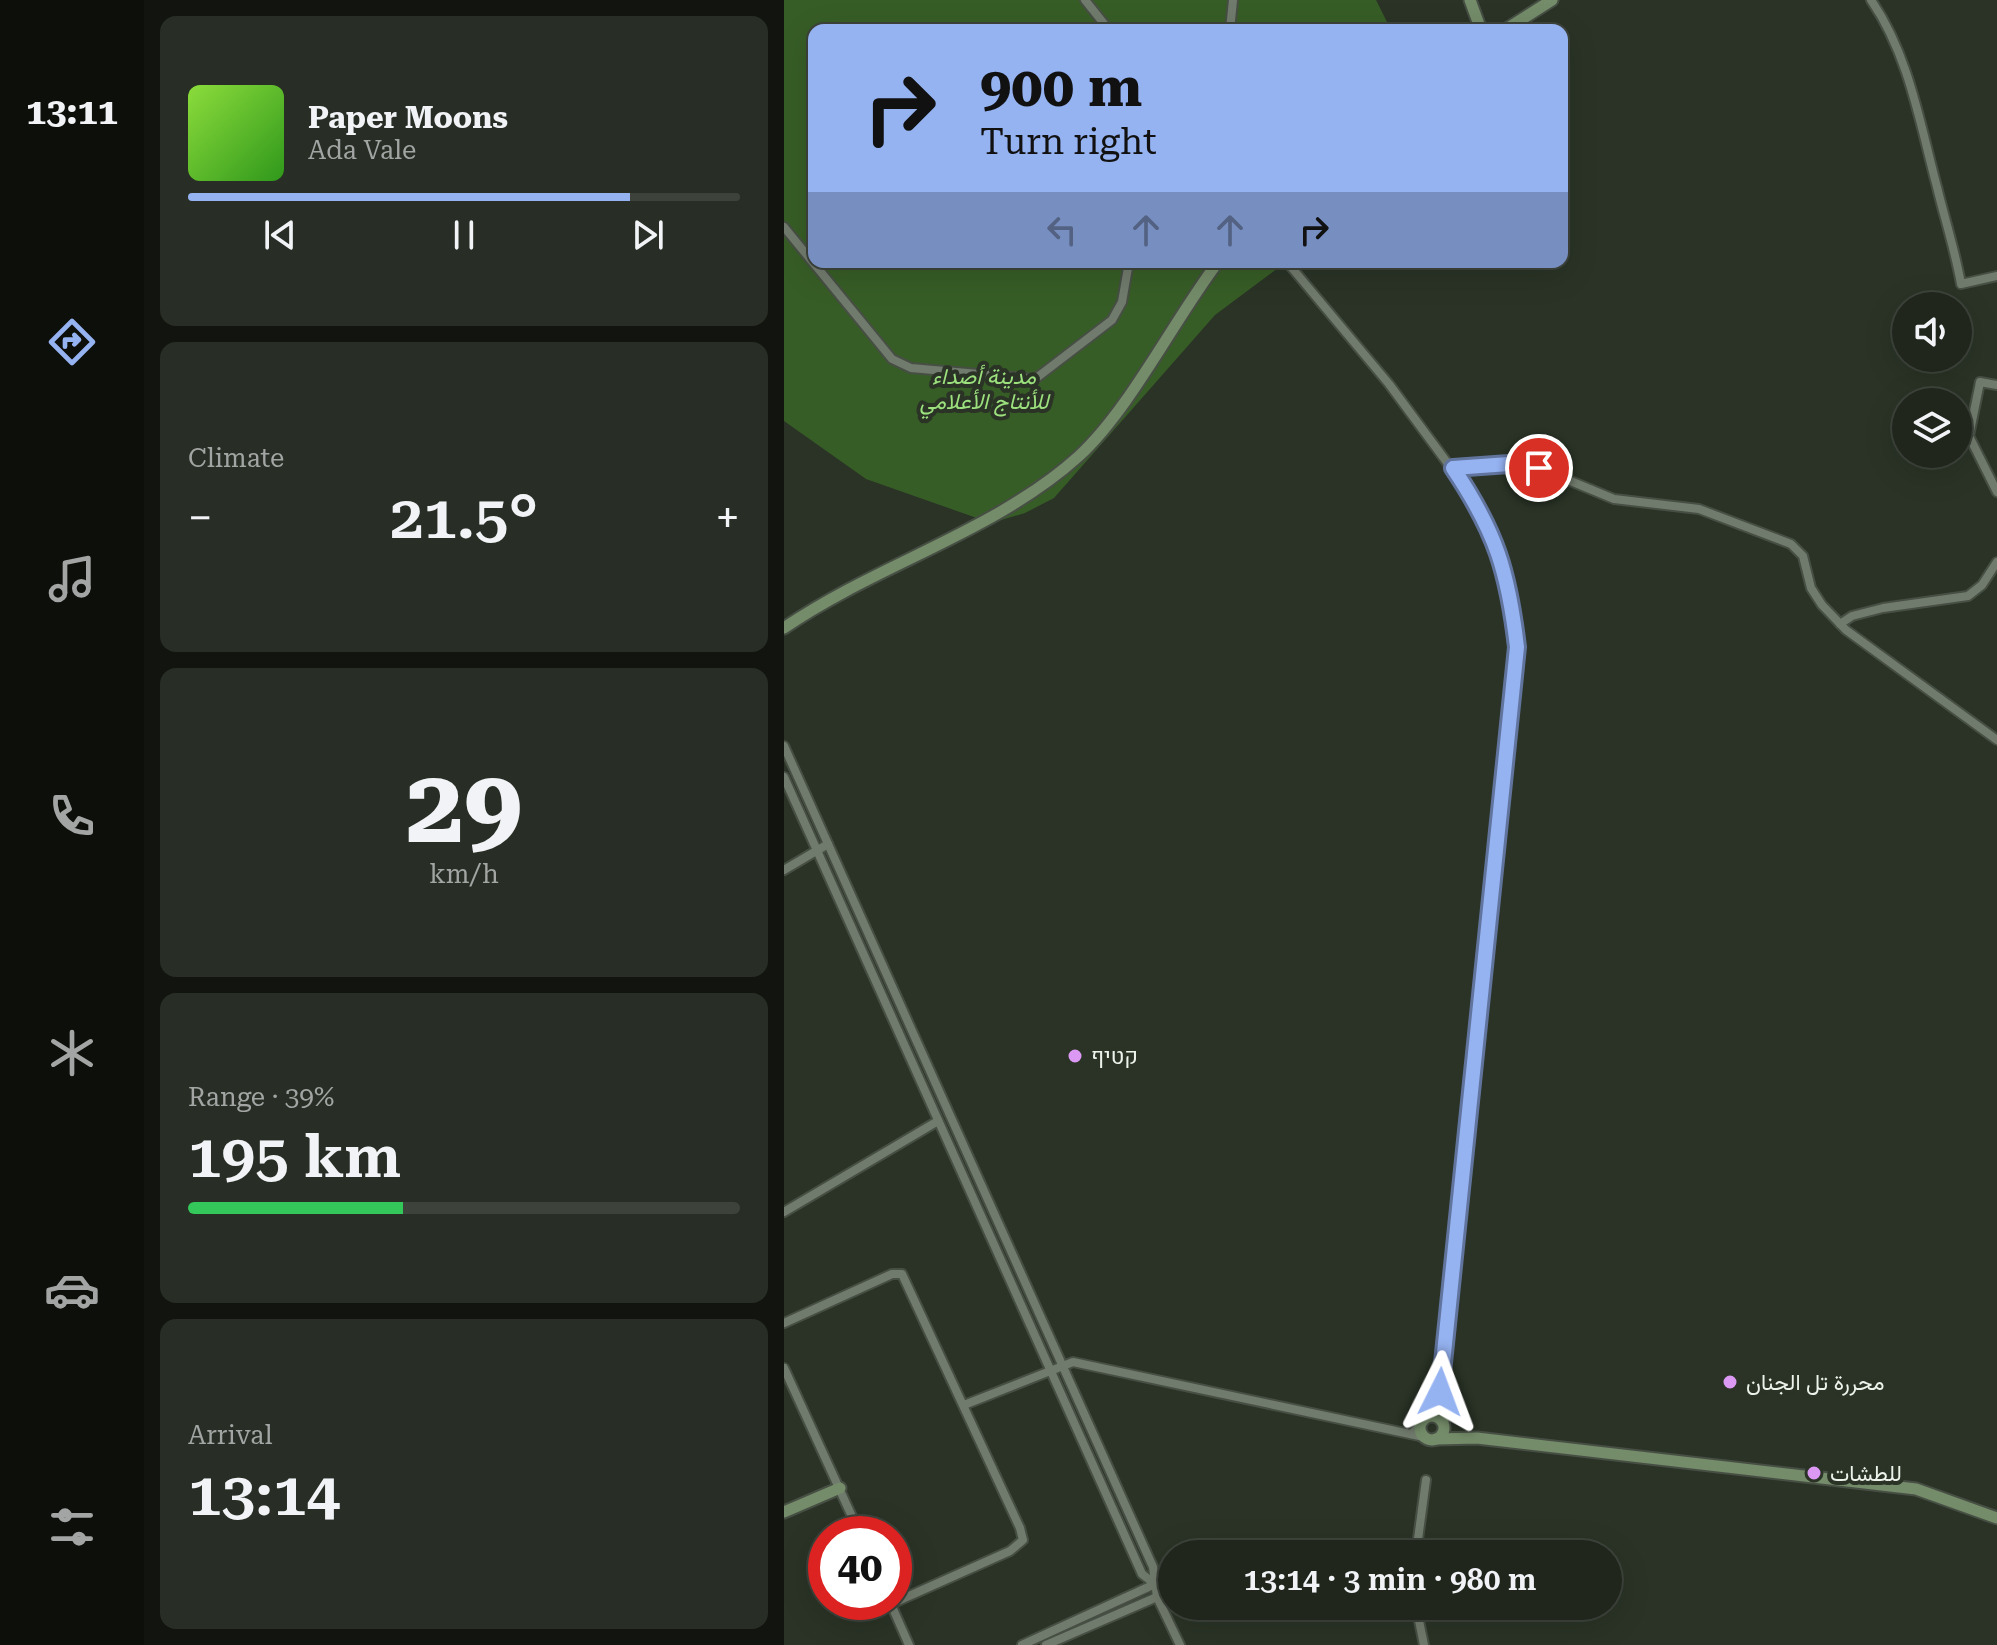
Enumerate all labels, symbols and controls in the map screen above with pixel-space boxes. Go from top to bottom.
text: 900 m [980,54,1142,120]
icon: right [848,56,952,160]
text: 13:11 [26,91,118,133]
text: Paper Moons [308,100,508,135]
text: Turn right [980,121,1157,163]
text: Ada Vale [308,135,416,165]
icon: left [1040,208,1084,252]
icon: ahead [1124,208,1168,252]
icon: ahead [1208,208,1252,252]
icon: right [1292,208,1336,252]
icon: previous [258,213,302,257]
icon: pause [442,213,486,257]
icon: next [626,213,670,257]
map controls [1892,292,1972,468]
button: sound [1892,292,1972,372]
icon: directions [44,314,100,370]
park label: مدينة أصداء للأنتاج الأعلامي [919,364,1051,419]
button: layers [1892,388,1972,468]
pin [1505,434,1573,502]
text: Climate [188,443,284,473]
icon: arrive [1517,446,1561,490]
text: 21.5° [390,482,538,553]
text: − [188,492,213,544]
text: + [715,492,740,544]
icon: music [44,551,100,607]
text: 29 [406,746,522,867]
icon: phone [44,788,100,844]
text: km/h [429,859,499,889]
icon: climate [44,1025,100,1081]
place label: קטיף [1091,1044,1138,1069]
marker: קטיף [1066,1047,1084,1065]
text: Range · 39% [188,1082,334,1112]
text: 195 km [188,1121,401,1192]
icon: car [44,1262,100,1318]
position arrow [1398,1350,1482,1434]
place label: محررة تل الجنان [1746,1370,1885,1396]
marker: محررة تل الجنان [1721,1373,1739,1391]
text: Arrival [188,1420,273,1450]
text: 13:14 [188,1459,340,1530]
place label: للطشات [1830,1461,1902,1486]
marker: للطشات [1805,1464,1823,1482]
icon: filters [44,1499,100,1555]
speed limit sign: 40 [808,1516,912,1620]
text: 13:14 · 3 min · 980 m [1244,1562,1536,1597]

